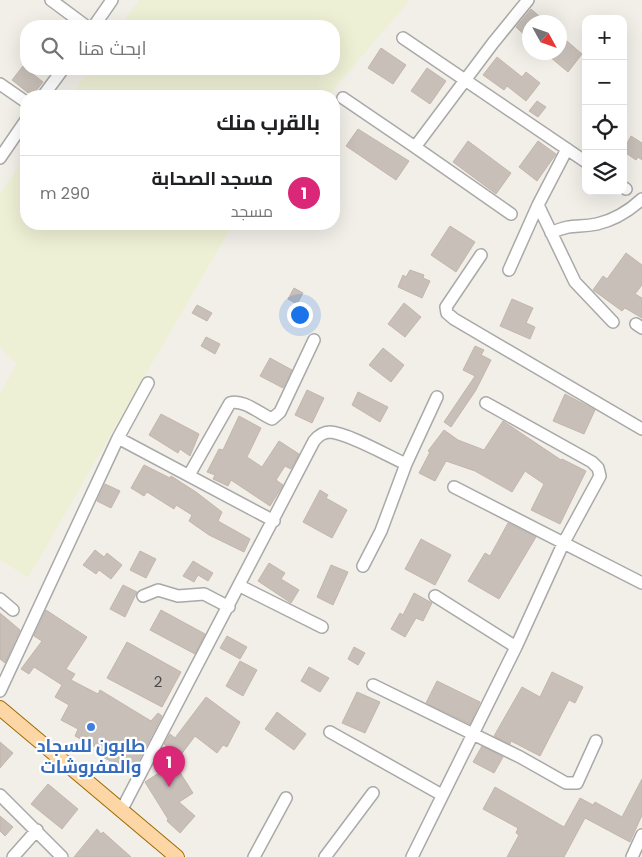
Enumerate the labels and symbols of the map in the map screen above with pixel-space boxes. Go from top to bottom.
north arrow [522,15,567,60]
your location [287,302,313,328]
house number: 2 [154,671,162,692]
marker: طابون للسجاد والمفروشات [85,721,97,733]
place label: طابون للسجاد والمفروشات [37,733,145,779]
pin: 1 [153,746,185,787]

